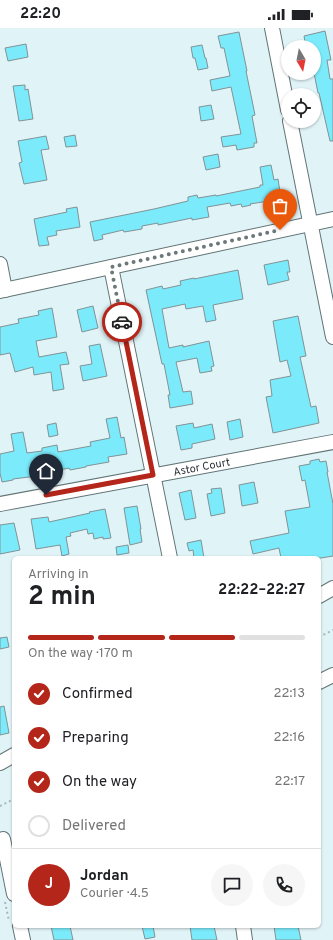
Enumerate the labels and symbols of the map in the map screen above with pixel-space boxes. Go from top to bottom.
north arrow [281,40,321,80]
pin [263,189,297,230]
courier [102,302,142,342]
pin [29,454,63,495]
street label: Astor Court [172,455,231,480]

